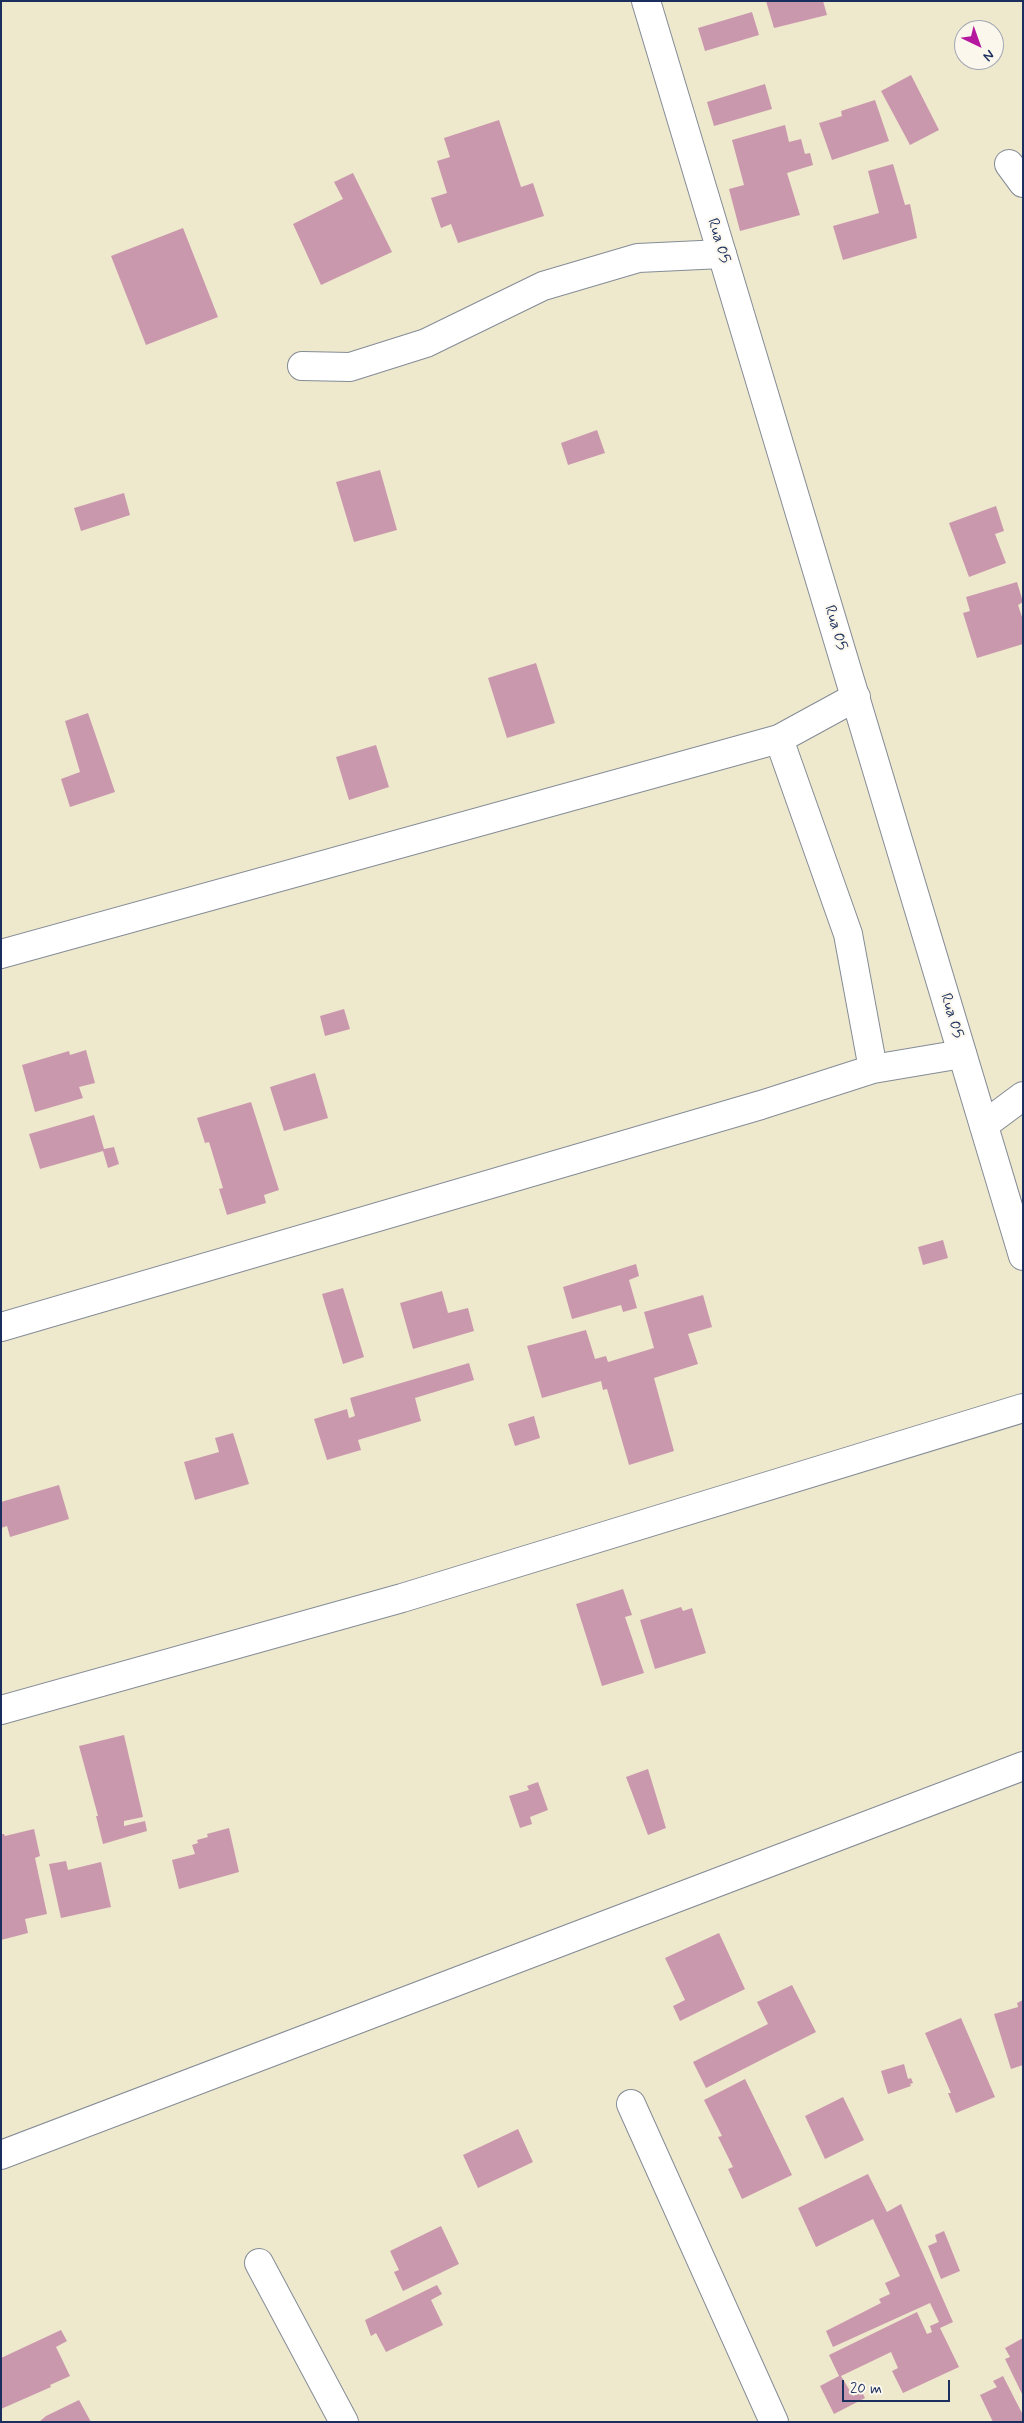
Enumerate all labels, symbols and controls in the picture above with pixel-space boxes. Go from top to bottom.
north arrow [954,20,1004,70]
text: N [979,46,998,65]
street label: Rua 05 [702,216,734,266]
street label: Rua 05 [819,603,851,653]
street label: Rua 05 [935,991,967,1041]
scale bar [844,2370,952,2402]
text: 20 m [850,2379,882,2399]

